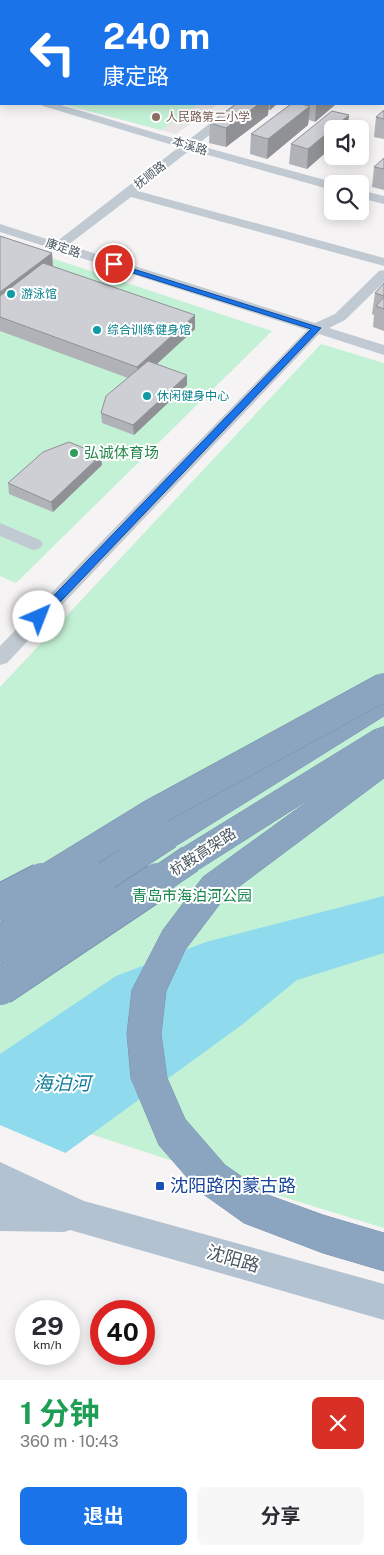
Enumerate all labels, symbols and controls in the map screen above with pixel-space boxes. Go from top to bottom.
text: 240 m [103,16,210,57]
icon: left [20,20,85,85]
text: 康定路 [103,63,169,89]
place label: 人民路第二小学 [166,110,250,124]
marker: 人民路第二小学 [150,111,162,123]
map controls [324,120,369,220]
button: sound [324,120,369,165]
street label: 本溪路 [171,134,209,158]
street label: 抚顺路 [132,158,168,192]
button: search [324,175,369,220]
street label: 康定路 [44,236,82,260]
pin [93,243,135,285]
icon: arrive [100,250,128,278]
place label: 游泳馆 [21,287,57,301]
marker: 游泳馆 [5,288,17,300]
place label: 综合训练健身馆 [107,323,191,337]
marker: 综合训练健身馆 [91,324,103,336]
place label: 休闲健身中心 [157,389,229,403]
marker: 休闲健身中心 [141,390,153,402]
place label: 弘诚体育场 [84,444,159,461]
marker: 弘诚体育场 [68,447,80,459]
position arrow [12.0,590,64.0,642]
street label: 杭鞍高架路 [167,824,239,879]
park label: 青岛市海泊河公园 [132,887,252,904]
water label: 海泊河 [33,1072,94,1094]
place label: 沈阳路内蒙古路 [170,1175,296,1196]
marker: 沈阳路内蒙古路 [154,1180,166,1192]
street label: 沈阳路 [204,1241,262,1276]
speed limit sign: 40 [90,1300,155,1365]
text: 29 [31,1311,64,1341]
text: km/h [33,1338,62,1352]
text: 1 分钟 [20,1395,100,1431]
button: close [312,1397,364,1449]
text: 360 m · 10:43 [20,1432,119,1451]
button: 退出 [20,1487,187,1545]
button: 分享 [197,1487,364,1545]

